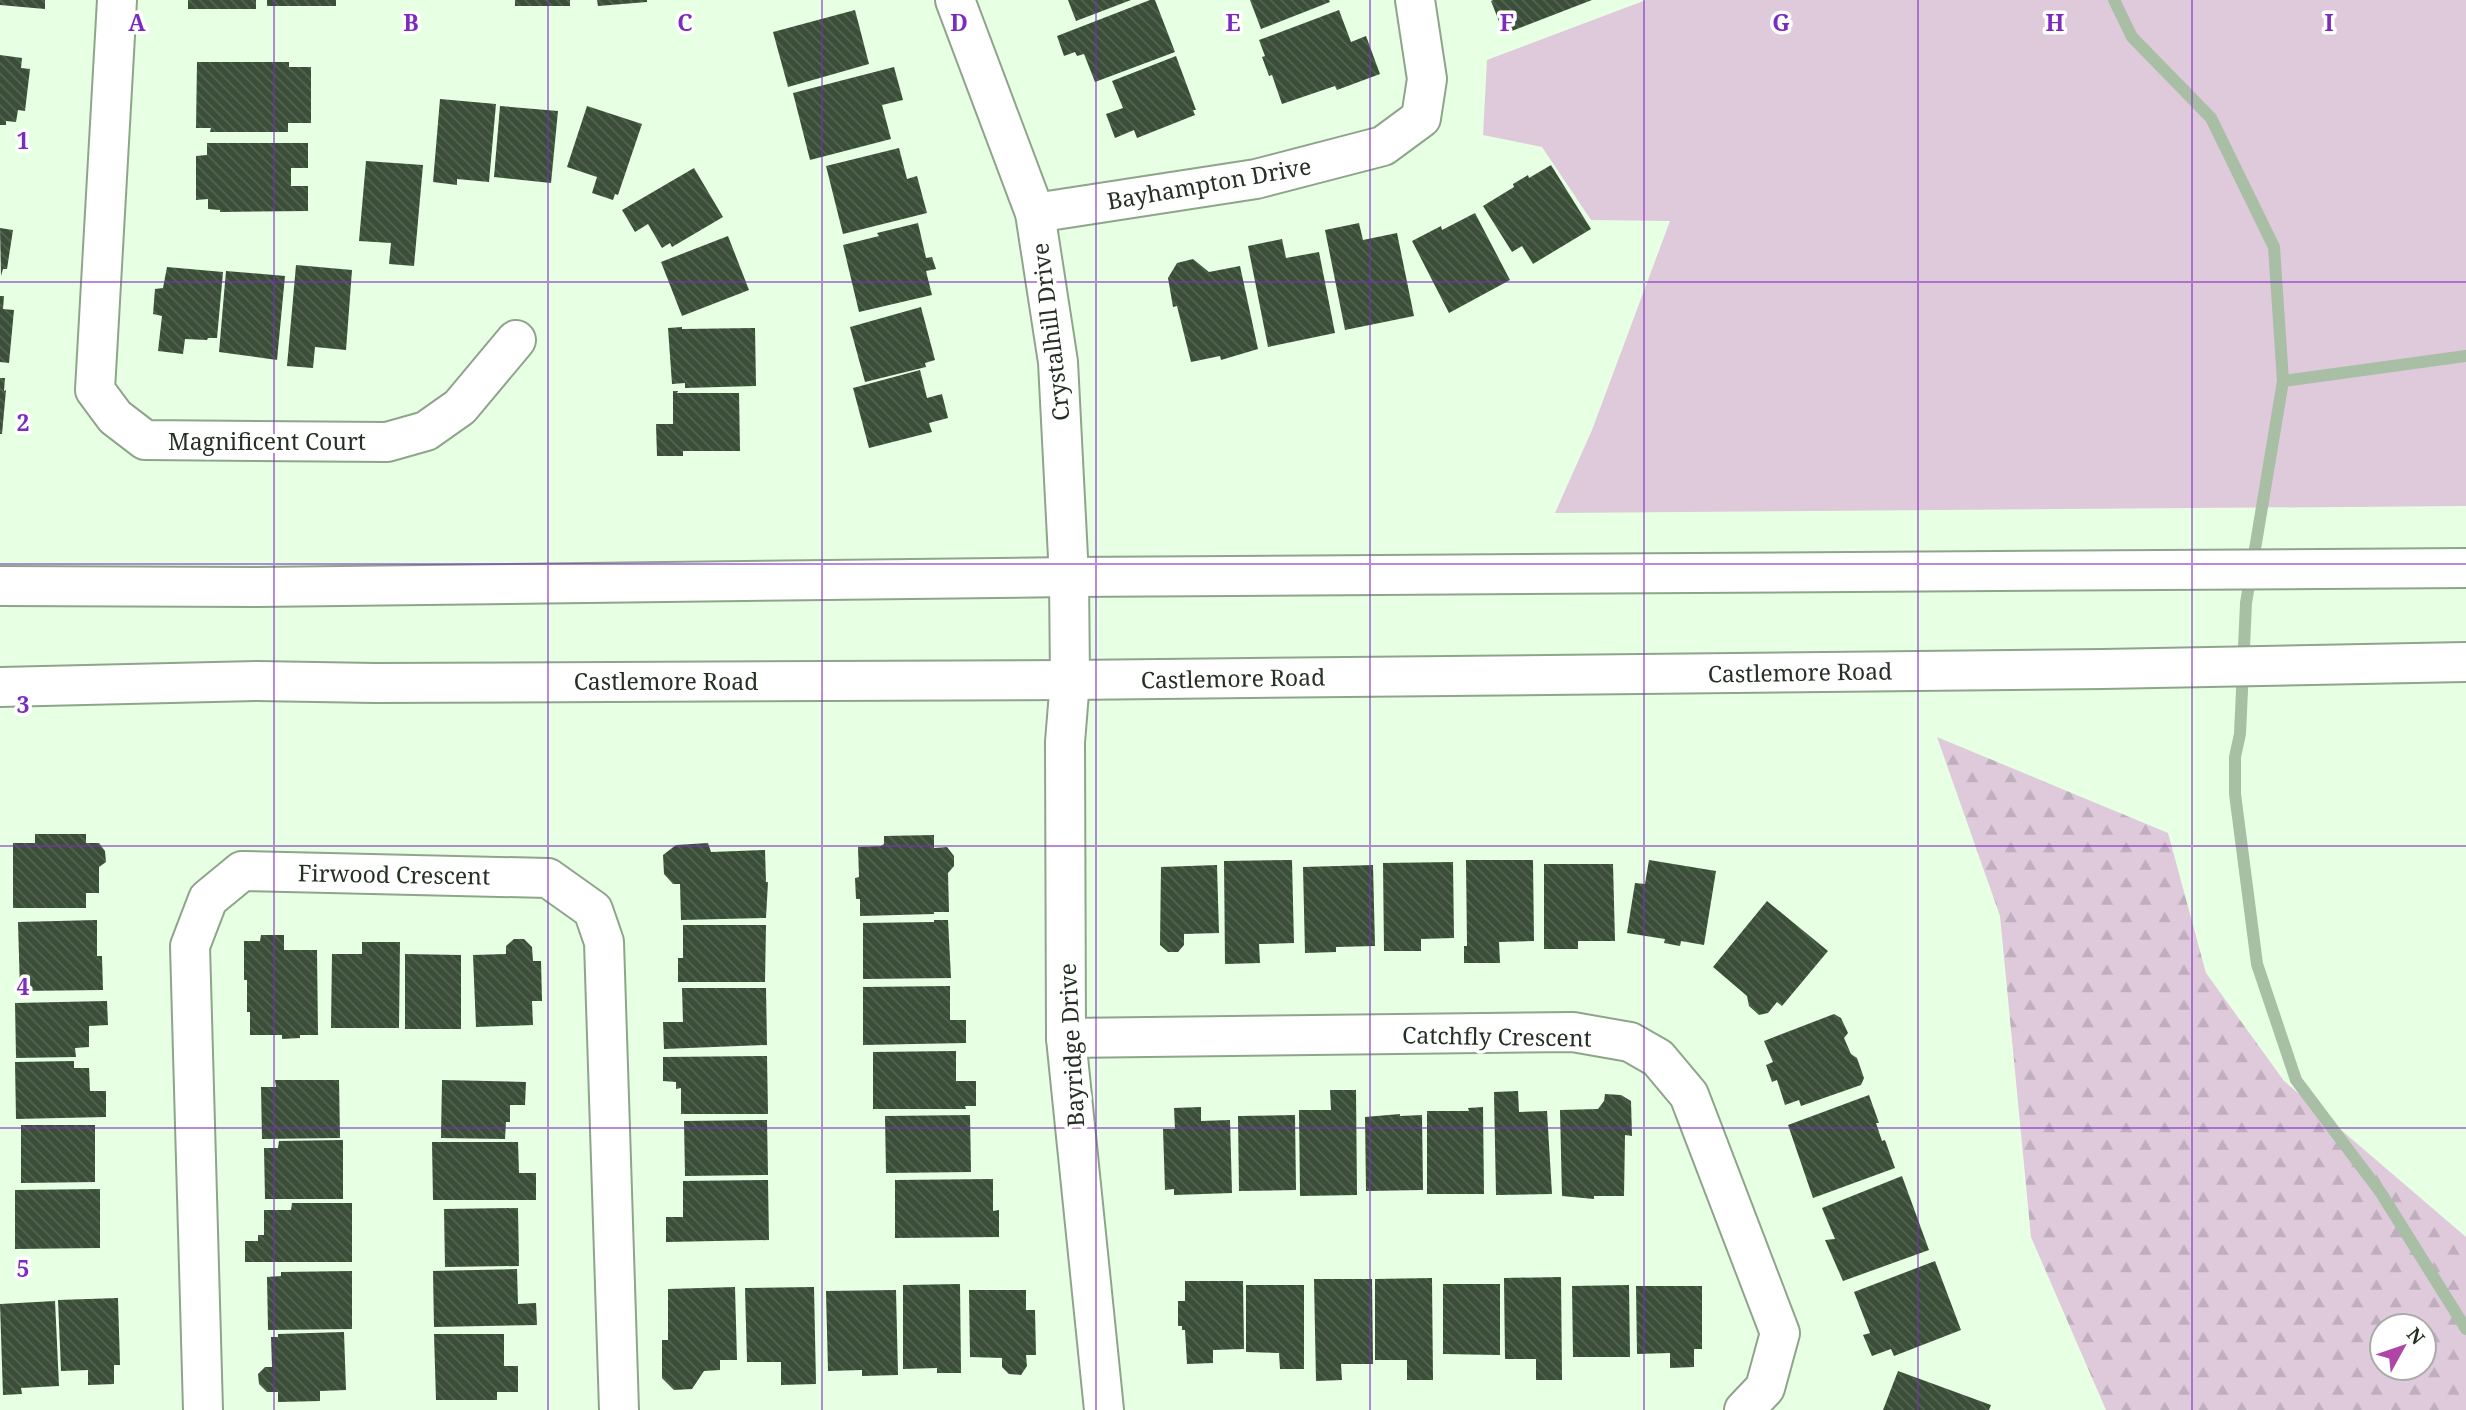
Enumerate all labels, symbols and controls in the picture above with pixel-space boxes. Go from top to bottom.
text: A [128,6,146,38]
text: B [403,6,419,38]
text: C [677,6,693,38]
text: D [950,6,968,38]
text: E [1225,6,1241,38]
text: F [1500,6,1514,38]
text: G [1772,6,1790,38]
text: H [2046,6,2065,38]
text: I [2324,6,2334,38]
text: 1 [17,124,30,156]
street label: Bayhampton Drive [1104,149,1314,217]
street label: Crystalhill Drive [1023,241,1077,423]
text: 2 [17,406,30,438]
street label: Magnificent Court [168,425,366,457]
street label: Castlemore Road [1707,654,1893,690]
street label: Castlemore Road [1140,660,1326,696]
street label: Castlemore Road [574,665,758,697]
text: 3 [17,688,30,720]
street label: Firwood Crescent [298,856,490,892]
street label: Bayridge Drive [1051,962,1091,1128]
text: 4 [17,970,30,1002]
street label: Catchfly Crescent [1402,1018,1592,1054]
text: 5 [17,1252,30,1284]
north arrow [2368,1312,2438,1382]
text: N [2401,1322,2431,1350]

